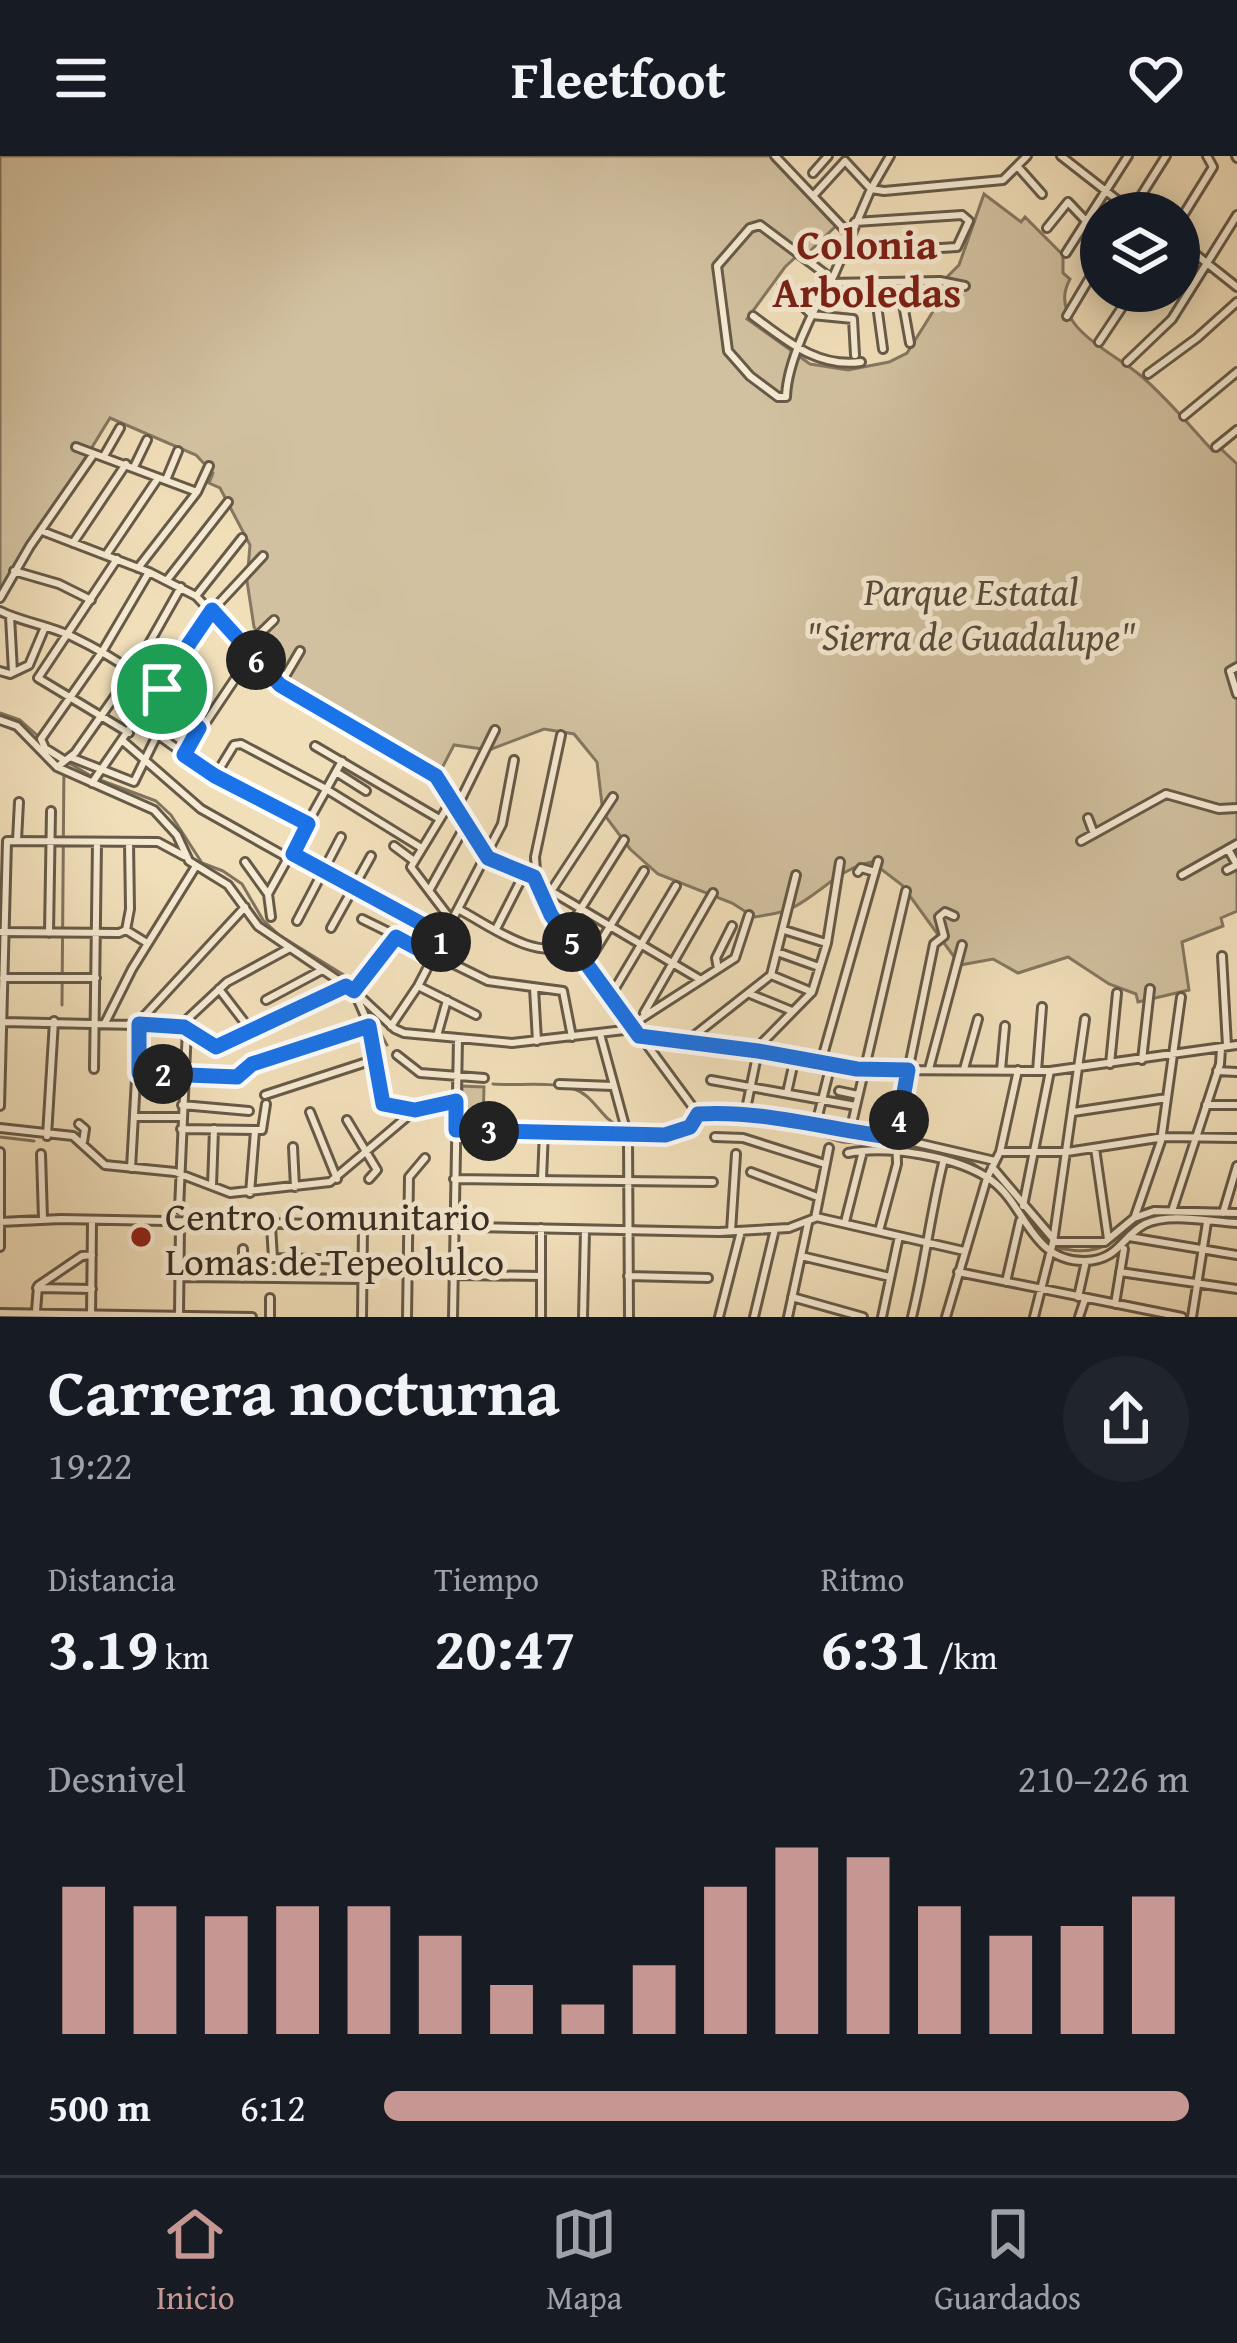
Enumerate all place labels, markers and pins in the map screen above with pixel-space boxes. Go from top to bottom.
pin: 6 [226,630,286,690]
pin [111,638,213,740]
pin: 1 [411,912,471,972]
pin: 5 [542,912,602,972]
pin: 2 [133,1044,193,1104]
pin: 4 [869,1090,929,1150]
pin: 3 [459,1101,519,1161]
place label: Centro Comunitario Lomas de Tepeolulco [165,1187,504,1289]
marker: Centro Comunitario Lomas de Tepeolulco [128,1224,154,1250]

